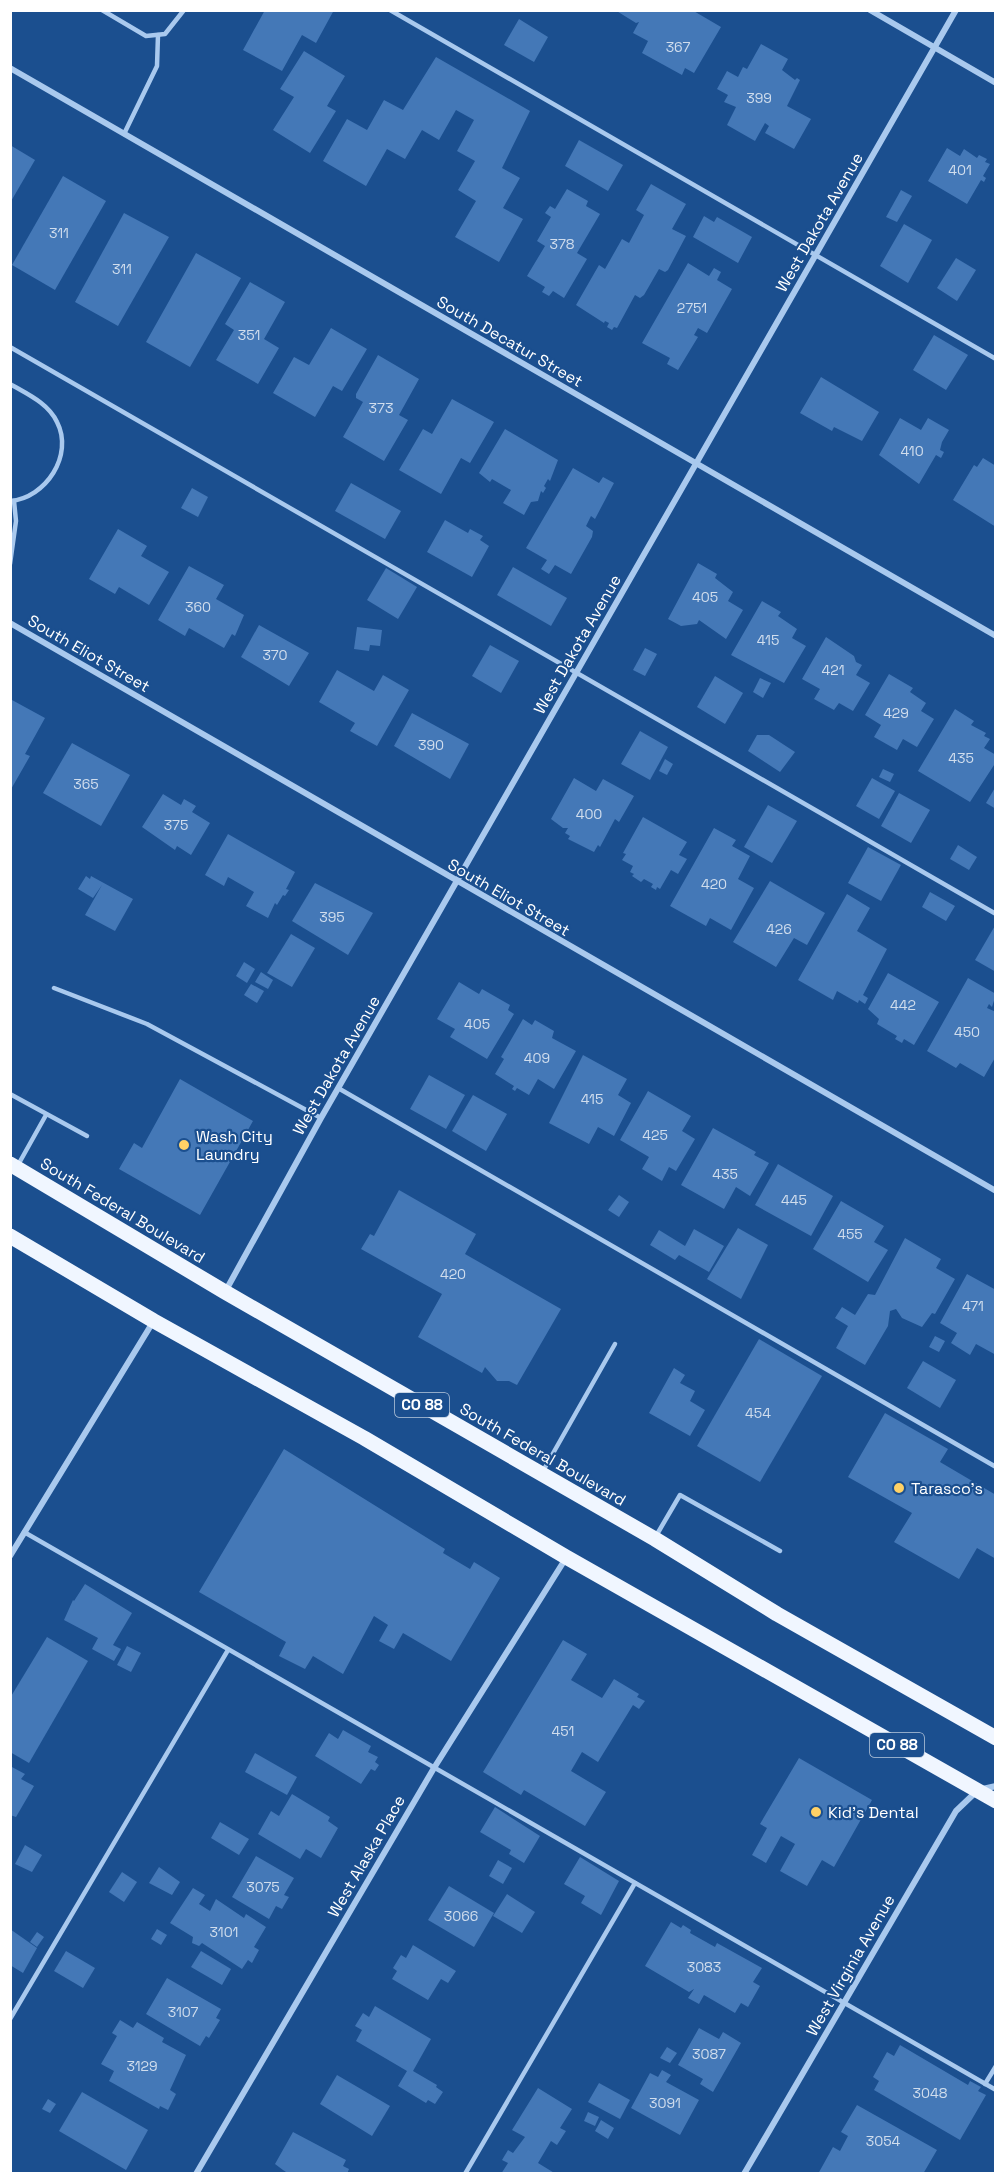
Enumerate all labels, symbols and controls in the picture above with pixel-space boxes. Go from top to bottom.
house number: 367 [666,38,690,56]
house number: 399 [746,89,772,107]
street label: West Dakota Avenue [771,149,868,296]
house number: 401 [948,161,972,179]
house number: 311 [49,224,69,242]
house number: 378 [549,235,575,253]
house number: 311 [112,260,132,278]
street label: South Decatur Street [433,291,587,392]
house number: 2751 [677,299,707,317]
house number: 351 [238,326,260,344]
house number: 373 [369,399,393,417]
house number: 410 [900,442,924,460]
street label: West Dakota Avenue [529,571,626,718]
house number: 405 [692,588,718,606]
house number: 360 [185,598,211,616]
street label: South Eliot Street [24,610,154,697]
house number: 415 [757,631,779,649]
house number: 370 [262,646,288,664]
house number: 421 [821,661,845,679]
house number: 429 [883,704,909,722]
house number: 390 [418,736,444,754]
house number: 435 [948,749,974,767]
house number: 365 [73,775,99,793]
house number: 400 [576,805,602,823]
house number: 375 [164,816,188,834]
street label: South Eliot Street [444,854,574,941]
house number: 420 [701,875,727,893]
house number: 395 [319,908,345,926]
house number: 426 [766,920,792,938]
street label: West Dakota Avenue [288,992,385,1139]
house number: 442 [890,996,916,1014]
house number: 405 [464,1015,490,1033]
house number: 450 [954,1023,980,1041]
house number: 409 [524,1049,550,1067]
house number: 415 [581,1090,603,1108]
place label: Wash City Laundry [196,1126,273,1165]
house number: 425 [642,1126,668,1144]
marker: Wash City Laundry [177,1138,191,1152]
street label: South Federal Boulevard [37,1153,209,1268]
house number: 435 [712,1165,738,1183]
house number: 445 [781,1191,807,1209]
house number: 455 [837,1225,863,1243]
house number: 420 [440,1265,466,1283]
house number: 471 [962,1297,984,1315]
road number: CO 88 [395,1393,449,1417]
street label: South Federal Boulevard [456,1398,630,1511]
house number: 454 [745,1404,771,1422]
place label: Tarasco's [911,1478,983,1499]
marker: Tarasco's [892,1481,906,1495]
house number: 451 [552,1722,574,1740]
road number: CO 88 [870,1733,924,1757]
street label: West Alaska Place [323,1791,410,1921]
place label: Kid's Dental [828,1802,919,1823]
marker: Kid's Dental [809,1805,823,1819]
house number: 3075 [246,1878,280,1896]
street label: West Virginia Avenue [801,1891,899,2040]
house number: 3066 [444,1907,478,1925]
house number: 3101 [210,1923,238,1941]
house number: 3083 [687,1958,721,1976]
house number: 3107 [168,2003,198,2021]
house number: 3087 [692,2045,726,2063]
house number: 3129 [126,2057,158,2075]
house number: 3048 [913,2084,948,2102]
house number: 3091 [649,2094,681,2112]
house number: 3054 [866,2132,901,2150]

